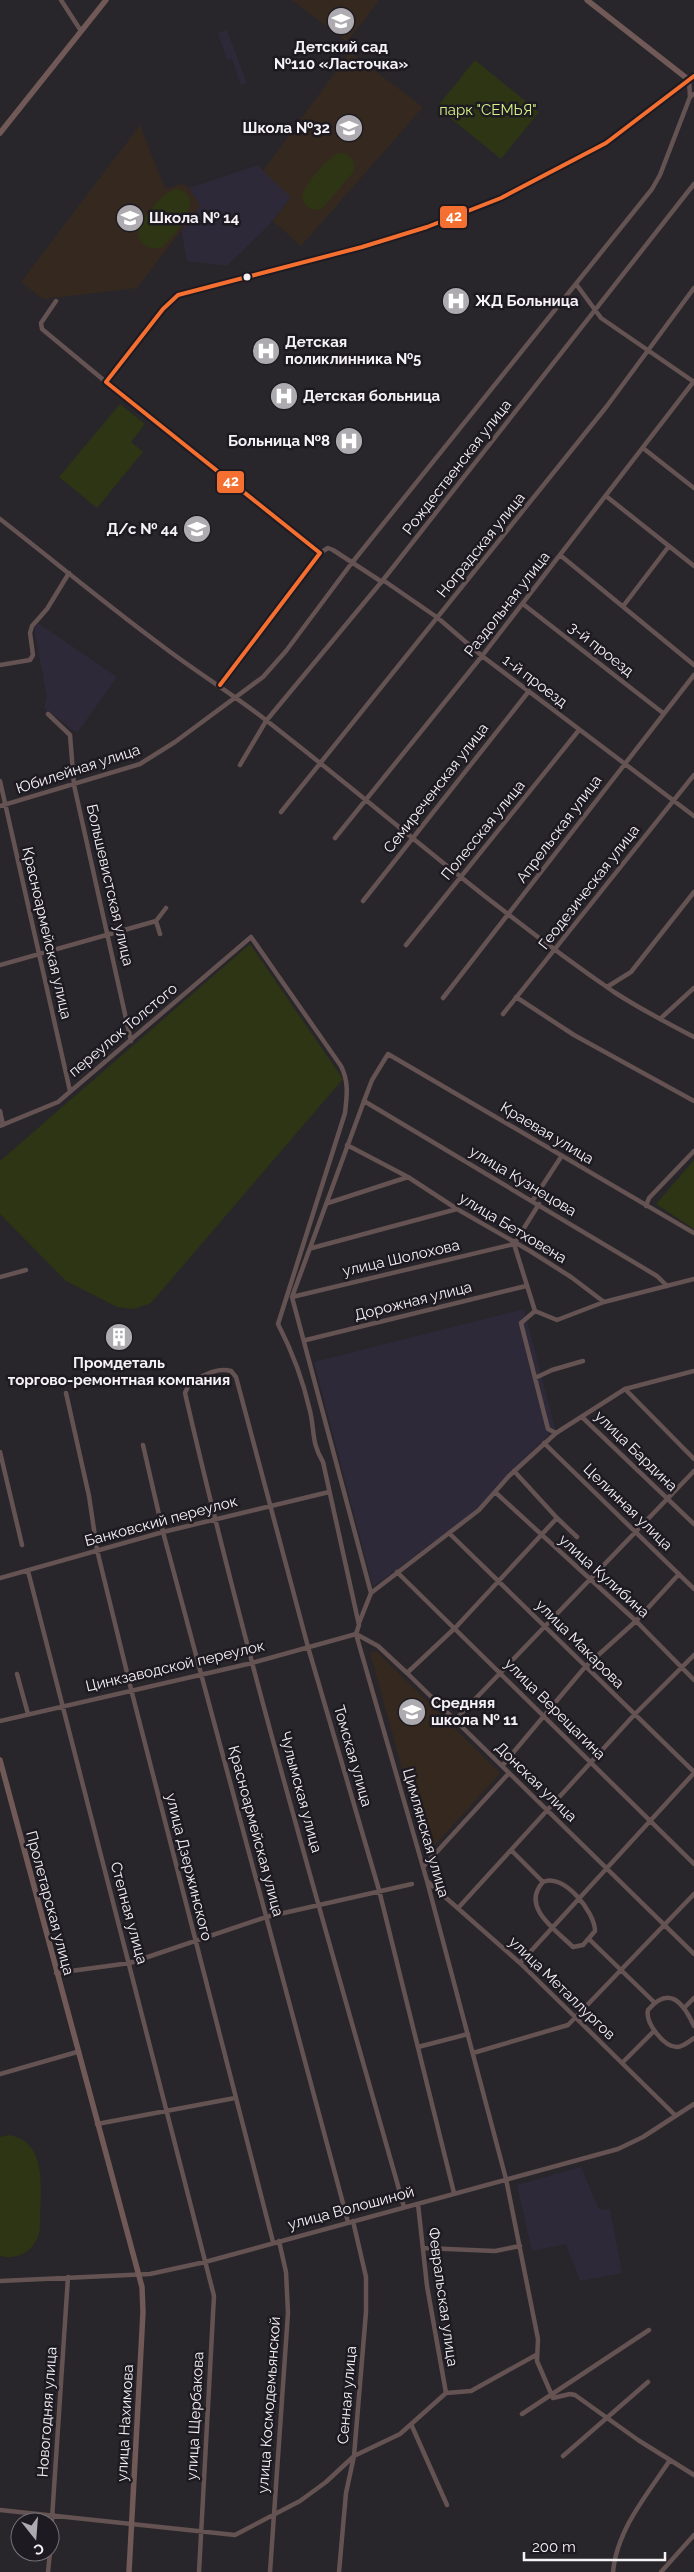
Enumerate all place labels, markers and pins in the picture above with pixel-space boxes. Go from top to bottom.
school or university icon: Детский сад №110 «Ласточка» [326,6,356,36]
place label: Детский сад №110 «Ласточка» [274,38,408,73]
school or university icon: Школа №32 [334,113,364,143]
place label: Школа №32 [243,119,330,137]
school or university icon: Школа № 14 [115,203,145,233]
place label: Школа № 14 [149,209,240,227]
unlabelled marker [242,272,252,282]
hospital icon: ЖД Больница [441,286,471,316]
place label: ЖД Больница [475,292,579,310]
place label: Детская поликлинника №5 [285,333,421,368]
hospital icon: Детская поликлинника №5 [251,336,281,366]
hospital icon: Детская больница [269,381,299,411]
place label: Детская больница [303,387,441,405]
hospital icon: Больница №8 [334,426,364,456]
place label: Больница №8 [228,432,330,450]
school or university icon: Д/с № 44 [182,514,212,544]
place label: Д/с № 44 [106,520,178,538]
building icon: Промдеталь торгово-ремонтная компания [104,1322,134,1352]
place label: Промдеталь торгово-ремонтная компания [8,1354,230,1389]
place label: Средняя школа № 11 [431,1694,519,1729]
school or university icon: Средняя школа № 11 [397,1697,427,1727]

